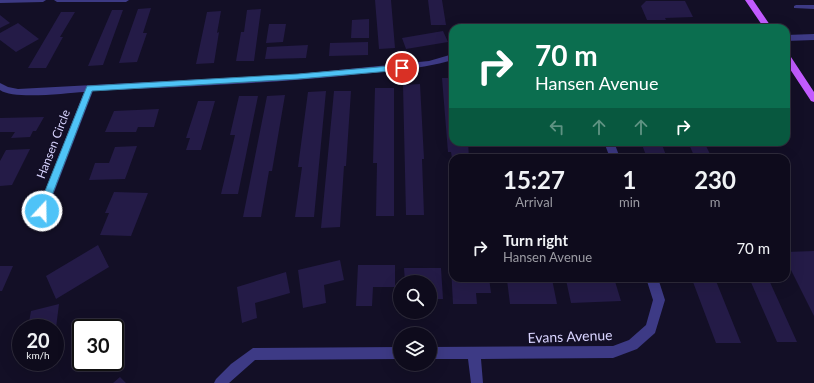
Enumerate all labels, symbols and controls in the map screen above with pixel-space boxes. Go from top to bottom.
text: 70 m [535,38,598,72]
icon: right [469,40,521,92]
pin [385,51,419,85]
icon: arrive [391,57,413,79]
text: Hansen Avenue [535,72,658,94]
street label: Hansen Circle [33,107,73,181]
icon: left [546,116,568,138]
icon: ahead [588,116,610,138]
icon: ahead [630,116,652,138]
icon: right [672,116,694,138]
text: 15:27 [503,165,565,194]
text: 1 [623,165,637,194]
text: 230 [694,165,736,194]
position arrow [21,190,63,232]
text: Arrival [515,194,553,210]
text: min [619,194,640,210]
text: m [710,194,720,210]
text: Turn right [503,231,568,249]
icon: right [469,237,491,259]
text: 70 m [736,239,770,257]
text: Hansen Avenue [503,249,592,265]
map controls [393,275,437,371]
button: search [393,275,437,319]
speed limit sign: 30 [72,319,124,371]
street label: Evans Avenue [527,326,613,346]
button: layers [393,327,437,371]
text: 20 [26,328,50,352]
text: km/h [26,349,50,361]

